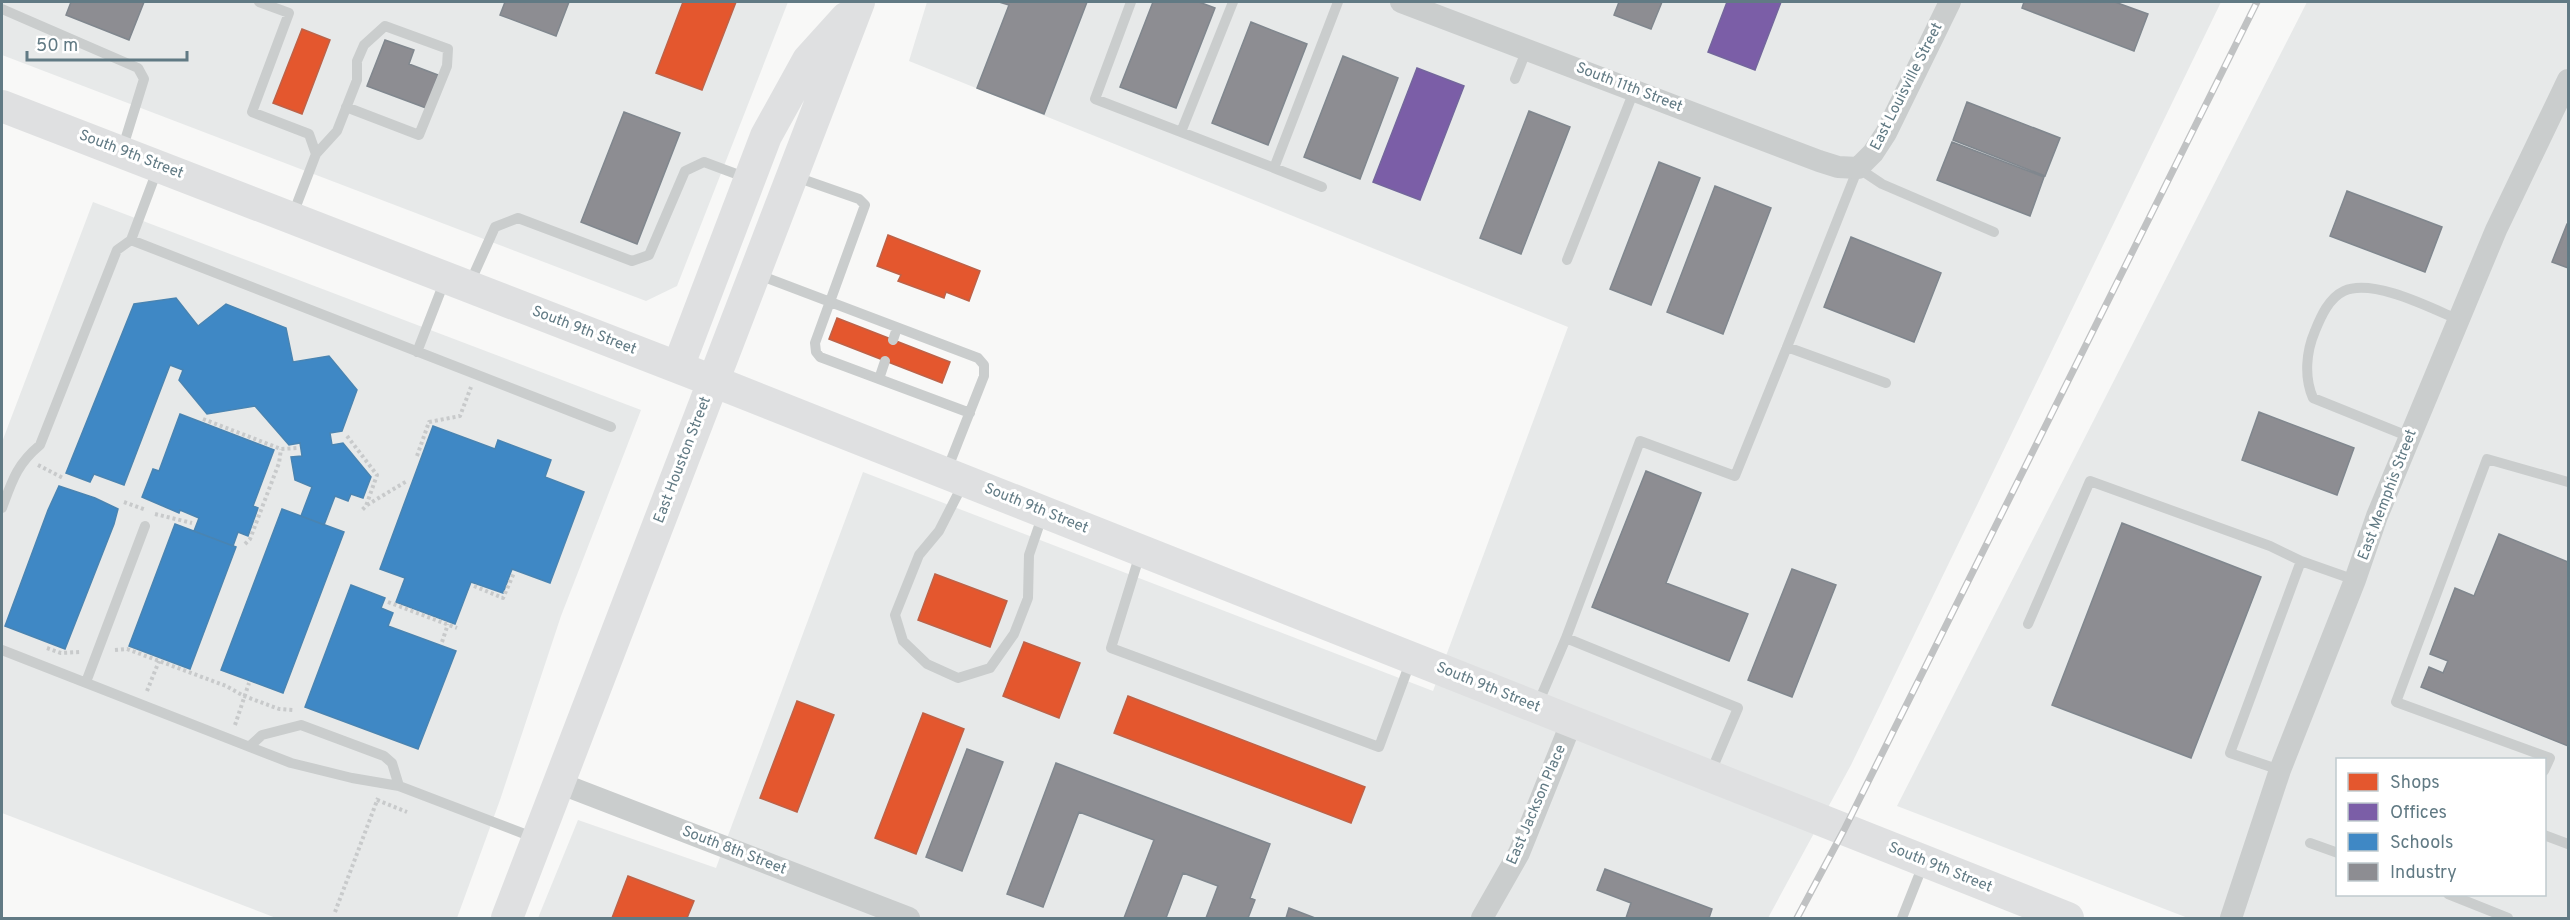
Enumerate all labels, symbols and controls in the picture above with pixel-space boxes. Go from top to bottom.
street label: East Louisville Street [1867,20,1947,154]
scale bar [27,24,188,62]
text: 50 m [36,35,78,58]
street label: South 11th Street [1573,59,1685,117]
street label: South 9th Street [76,126,186,184]
street label: South 9th Street [529,302,639,360]
street label: East Houston Street [650,394,716,526]
street label: East Memphis Street [2354,427,2422,563]
street label: South 9th Street [981,480,1091,538]
street label: South 9th Street [1433,659,1543,717]
street label: East Jackson Place [1503,742,1571,868]
legend [2336,758,2546,896]
text: Shops [2390,772,2440,795]
text: Offices [2390,802,2447,825]
street label: South 8th Street [679,822,789,880]
text: Schools [2390,832,2453,855]
street label: South 9th Street [1885,839,1995,897]
text: Industry [2390,862,2457,885]

